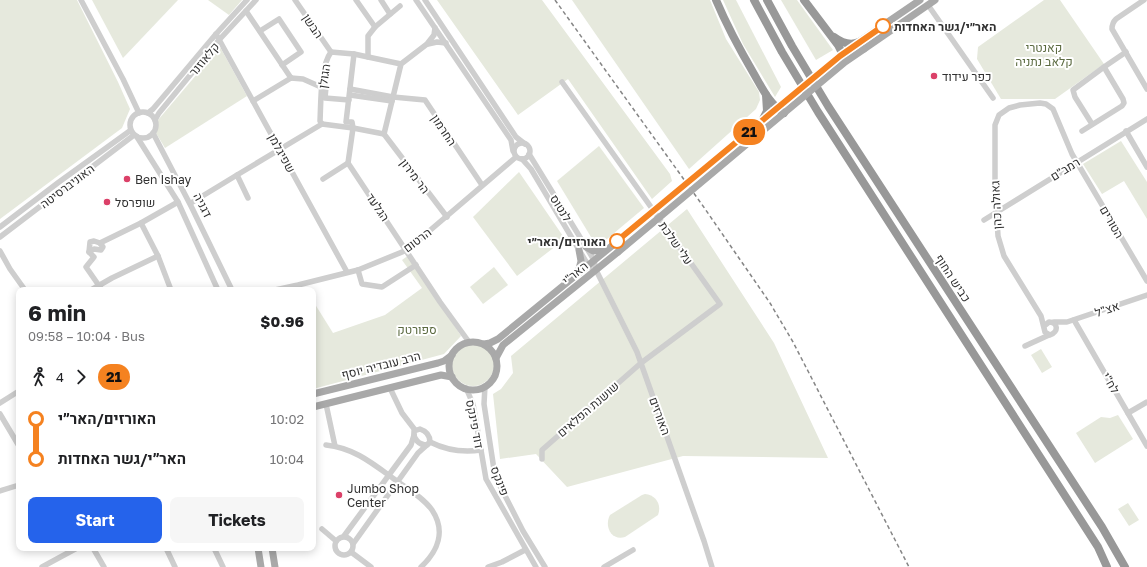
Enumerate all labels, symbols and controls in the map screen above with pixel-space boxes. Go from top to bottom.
street label: הבשן [299,11,327,41]
marker: האר״י/גשר האחדות [875,18,891,34]
place label: האר״י/גשר האחדות [894,19,996,34]
street label: קלאוזנר [186,39,222,79]
park label: קאנטרי קלאב נתניה [1015,40,1073,69]
street label: הגולן [315,63,333,89]
place label: כפר עידוד [942,69,991,84]
marker: כפר עידוד [929,71,939,81]
street label: החרמון [428,111,460,149]
line badge: 21 [731,119,767,145]
text: 21 [741,123,757,140]
street label: שפיגלמן [265,131,299,175]
street label: רמב"ם [1047,154,1083,184]
street label: הר מירון [397,155,433,197]
street label: האוניברסיטה [37,161,97,211]
place label: Ben Ishay [135,172,191,187]
marker: Ben Ishay [122,174,132,184]
street label: גאולה כהן [987,180,1005,230]
street label: דגניה [190,190,216,220]
street label: הגלעד [363,190,393,224]
street label: לנטוס [547,192,575,224]
place label: שופרסל [115,195,155,210]
marker: שופרסל [102,197,112,207]
street label: הטורים [1097,203,1127,241]
street label: עלי שלכת [656,218,696,268]
street label: הרטום [400,225,434,255]
marker: האורזים/האר״י [609,233,625,249]
place label: האורזים/האר״י [528,234,606,249]
street label: כביש החוף [932,251,974,305]
street label: האר"י [559,258,591,288]
street label: אצ"ל [1093,298,1122,320]
text: 6 min [28,299,86,326]
text: $0.96 [260,312,304,330]
park label: ספורטק [397,322,437,337]
text: 09:58 – 10:04 · Bus [28,328,145,344]
street label: הרב עובדיה יוסף [340,348,422,382]
icon: walk [28,366,50,388]
icon: forward [70,366,92,388]
text: 21 [106,368,122,385]
text: 4 [56,369,64,385]
street label: לח"י [1099,370,1123,396]
street label: שושנת הפלאים [554,378,622,440]
street label: האורזים [646,395,674,437]
street label: דוד פינקס [463,398,487,450]
text: האורזים/האר״י [58,409,156,427]
text: 10:02 [270,411,304,427]
text: האר״י/גשר האחדות [58,449,186,467]
text: 10:04 [270,451,304,467]
street label: פינקס [488,464,512,498]
place label: Jumbo Shop Center [347,481,419,510]
marker: Jumbo Shop Center [334,490,344,500]
button: Start [28,497,162,543]
button: Tickets [170,497,304,543]

